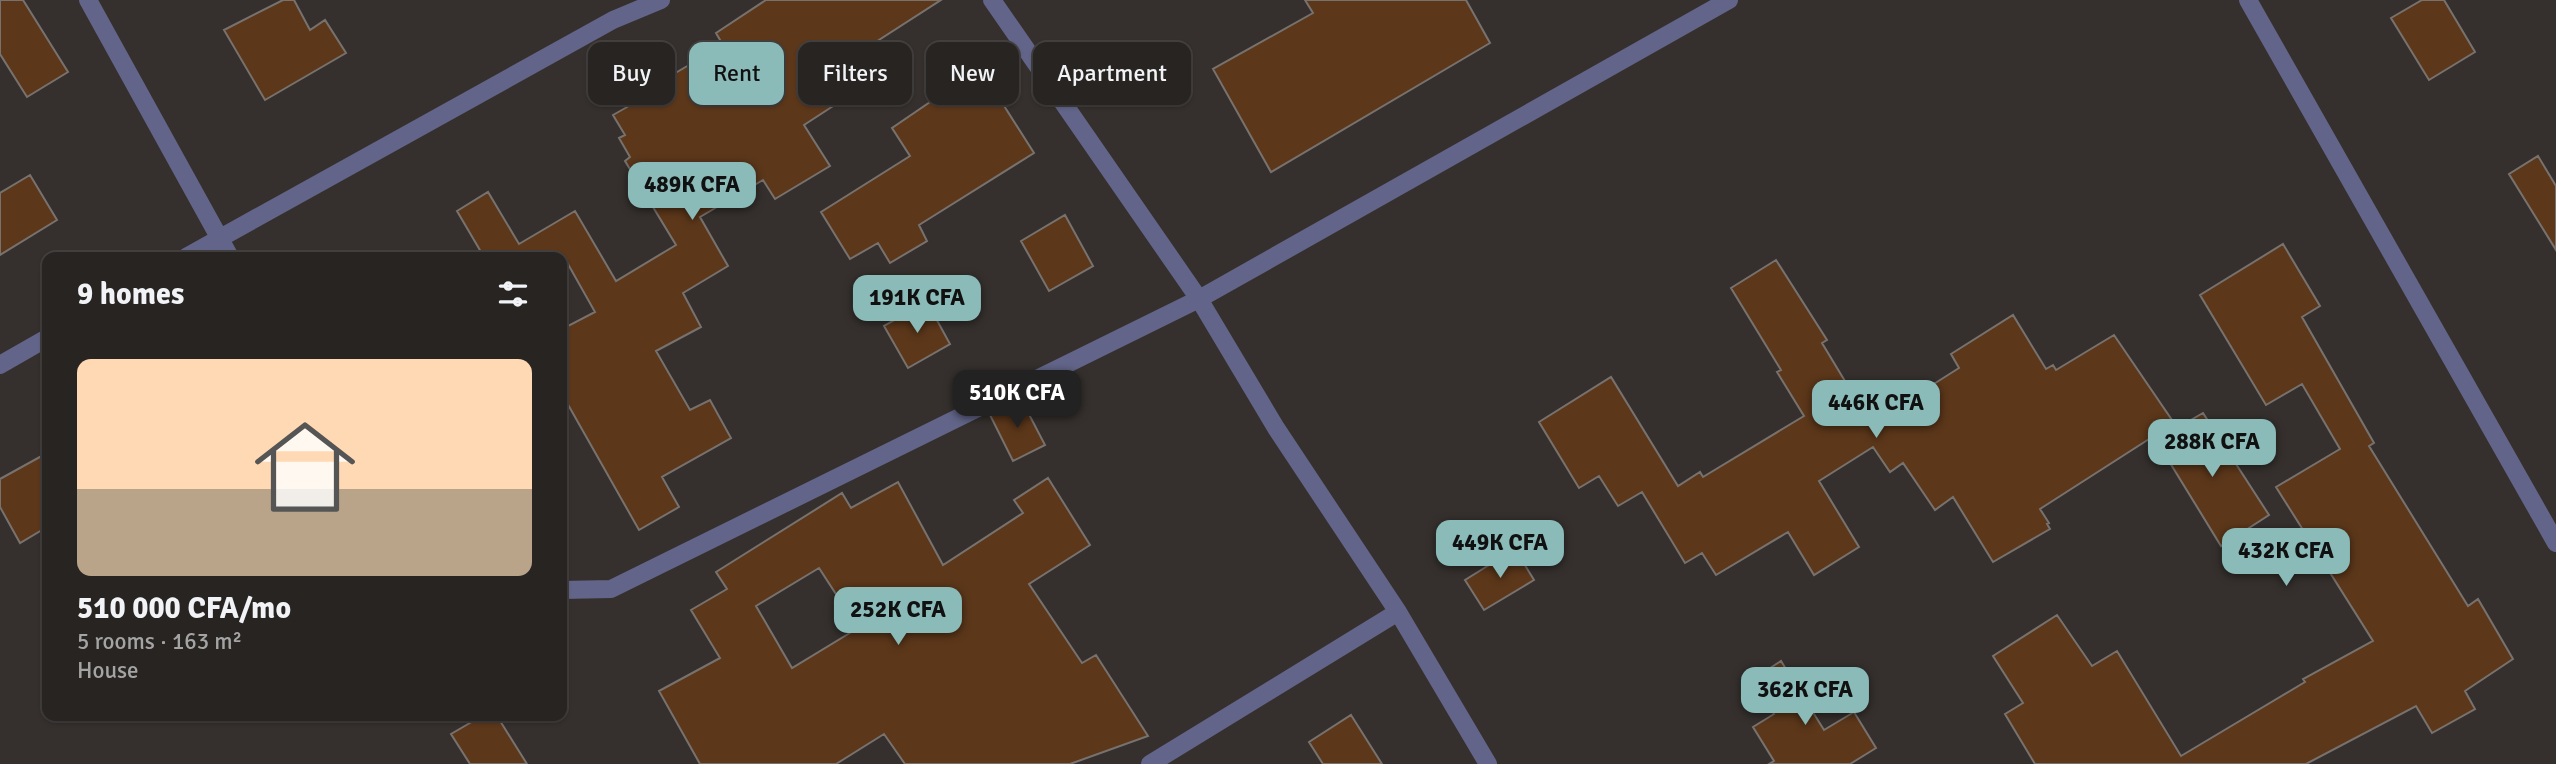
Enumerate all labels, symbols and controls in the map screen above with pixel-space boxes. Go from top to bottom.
chip: Buy [588,42,675,105]
chip: Rent [689,42,784,105]
chip: Filters [798,42,912,105]
chip: New [926,42,1019,105]
chip: Apartment [1033,42,1191,105]
pin: 489K CFA [620,162,764,222]
text: 489K CFA [644,170,740,199]
icon: filters [494,275,532,313]
text: 9 homes [77,276,184,313]
pin: 191K CFA [845,276,989,335]
text: 191K CFA [869,283,965,312]
pin: 510K CFA [945,370,1089,430]
text: 510K CFA [969,378,1065,407]
pin: 446K CFA [1804,380,1948,440]
text: 446K CFA [1828,388,1924,417]
icon: home [242,404,368,530]
pin: 288K CFA [2140,420,2284,479]
text: 288K CFA [2164,427,2260,456]
pin: 449K CFA [1428,520,1572,580]
text: 449K CFA [1452,528,1548,557]
pin: 432K CFA [2214,528,2358,588]
text: 432K CFA [2238,536,2334,565]
pin: 252K CFA [826,588,970,647]
text: 510 000 CFA/mo [77,590,291,627]
text: 252K CFA [850,595,946,624]
text: 5 rooms · 163 m² [77,627,242,656]
text: House [77,656,139,685]
pin: 362K CFA [1733,668,1877,727]
text: 362K CFA [1757,675,1853,704]

